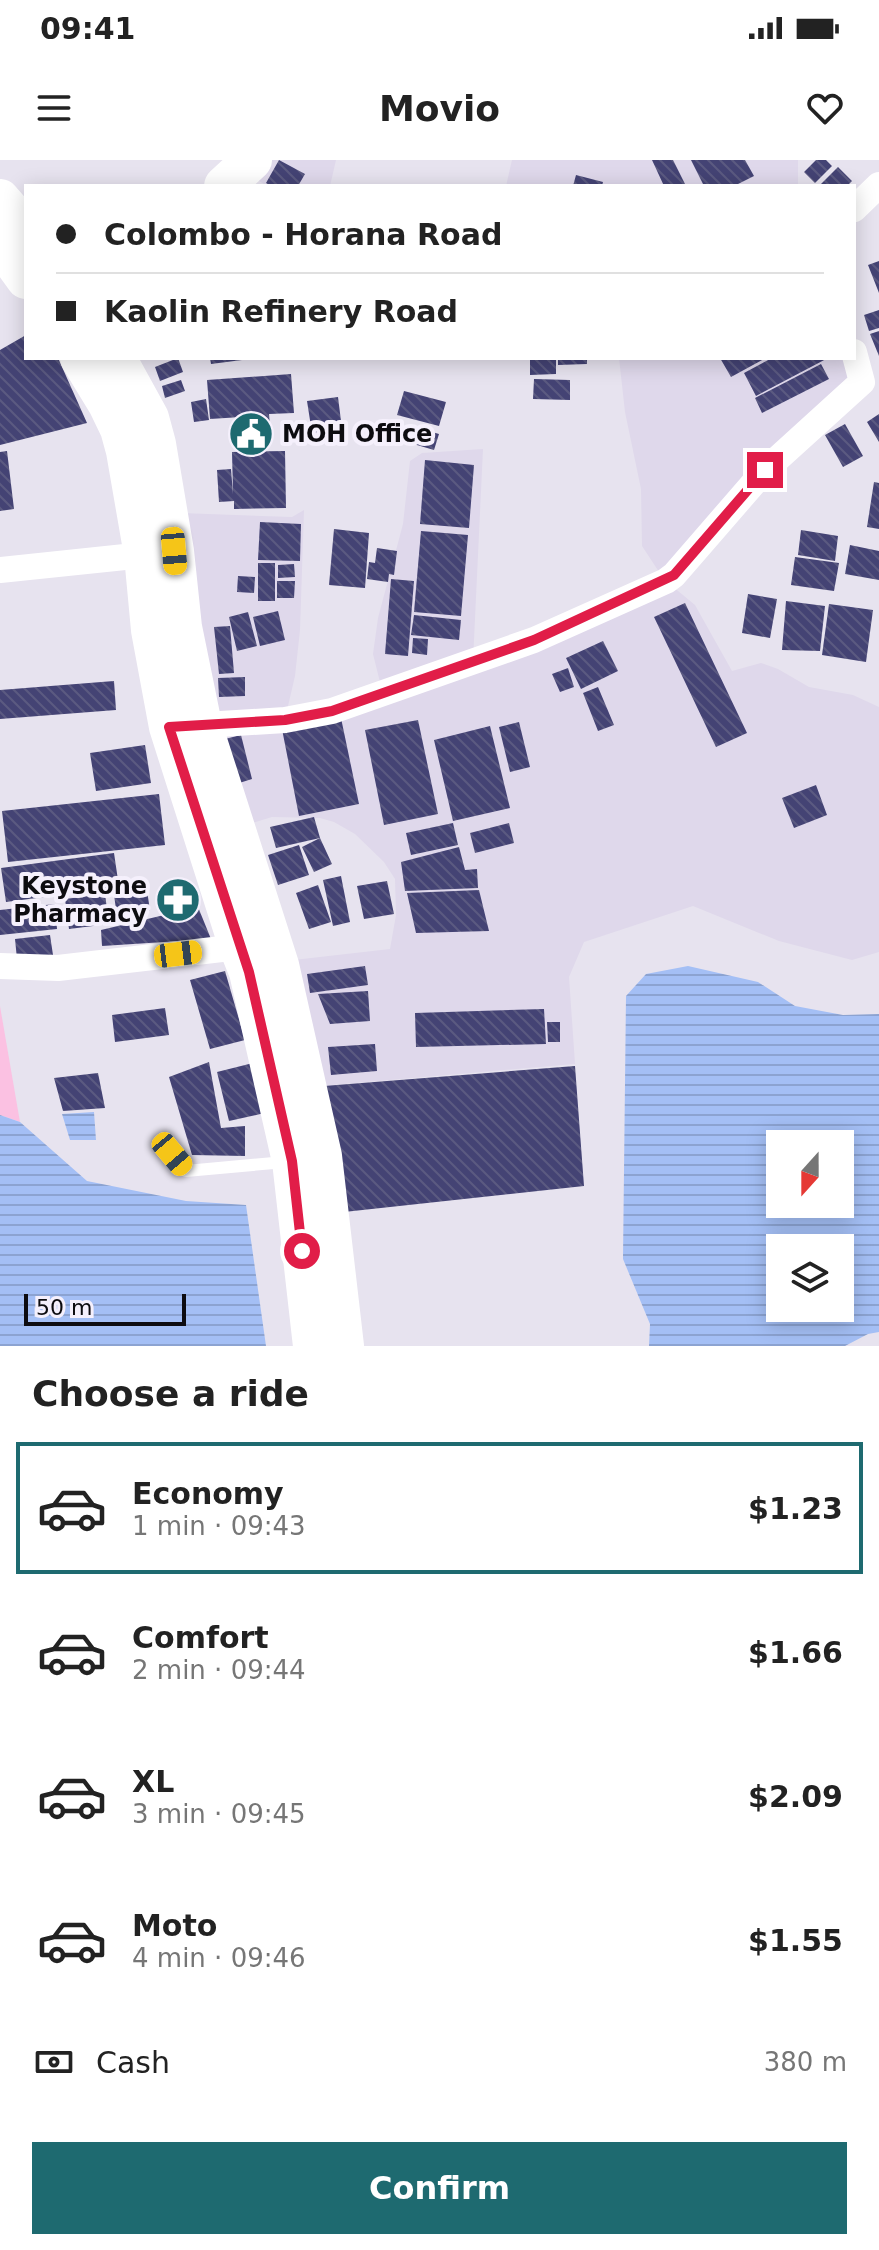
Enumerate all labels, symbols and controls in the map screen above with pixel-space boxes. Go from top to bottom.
text: 09:41 [40,11,136,46]
icon: menu [32,86,76,130]
icon: heart [803,86,847,130]
text: Movio [379,88,500,129]
text: Colombo - Horana Road [104,217,502,252]
text: Kaolin Refinery Road [104,294,458,329]
public building icon: MOH Office [227,410,275,458]
place label: MOH Office [282,420,432,448]
route end [747,452,783,488]
car [160,526,188,576]
place label: Keystone Pharmacy [13,872,147,928]
pharmacy icon: Keystone Pharmacy [154,876,202,924]
car [153,939,203,969]
car [147,1128,197,1180]
north arrow [766,1130,854,1218]
map controls [766,1130,854,1322]
route start [284,1233,320,1269]
button: layers [766,1234,854,1322]
scale bar [24,1290,186,1326]
text: 50 m [36,1295,92,1320]
text: Choose a ride [32,1373,309,1414]
icon: car [36,1472,108,1544]
text: Economy [132,1476,284,1511]
text: $1.23 [748,1491,843,1526]
text: 1 min · 09:43 [132,1511,306,1541]
icon: car [36,1616,108,1688]
text: Comfort [132,1620,269,1655]
text: $1.66 [748,1635,843,1670]
text: 2 min · 09:44 [132,1655,306,1685]
icon: car [36,1760,108,1832]
text: XL [132,1764,174,1799]
text: $2.09 [748,1779,843,1814]
text: 3 min · 09:45 [132,1799,306,1829]
icon: car [36,1904,108,1976]
text: Moto [132,1908,217,1943]
text: $1.55 [748,1923,843,1958]
text: 4 min · 09:46 [132,1943,306,1973]
icon: cash [32,2040,76,2084]
text: Cash [96,2045,170,2080]
text: 380 m [764,2047,847,2077]
button: Confirm [32,2142,847,2234]

